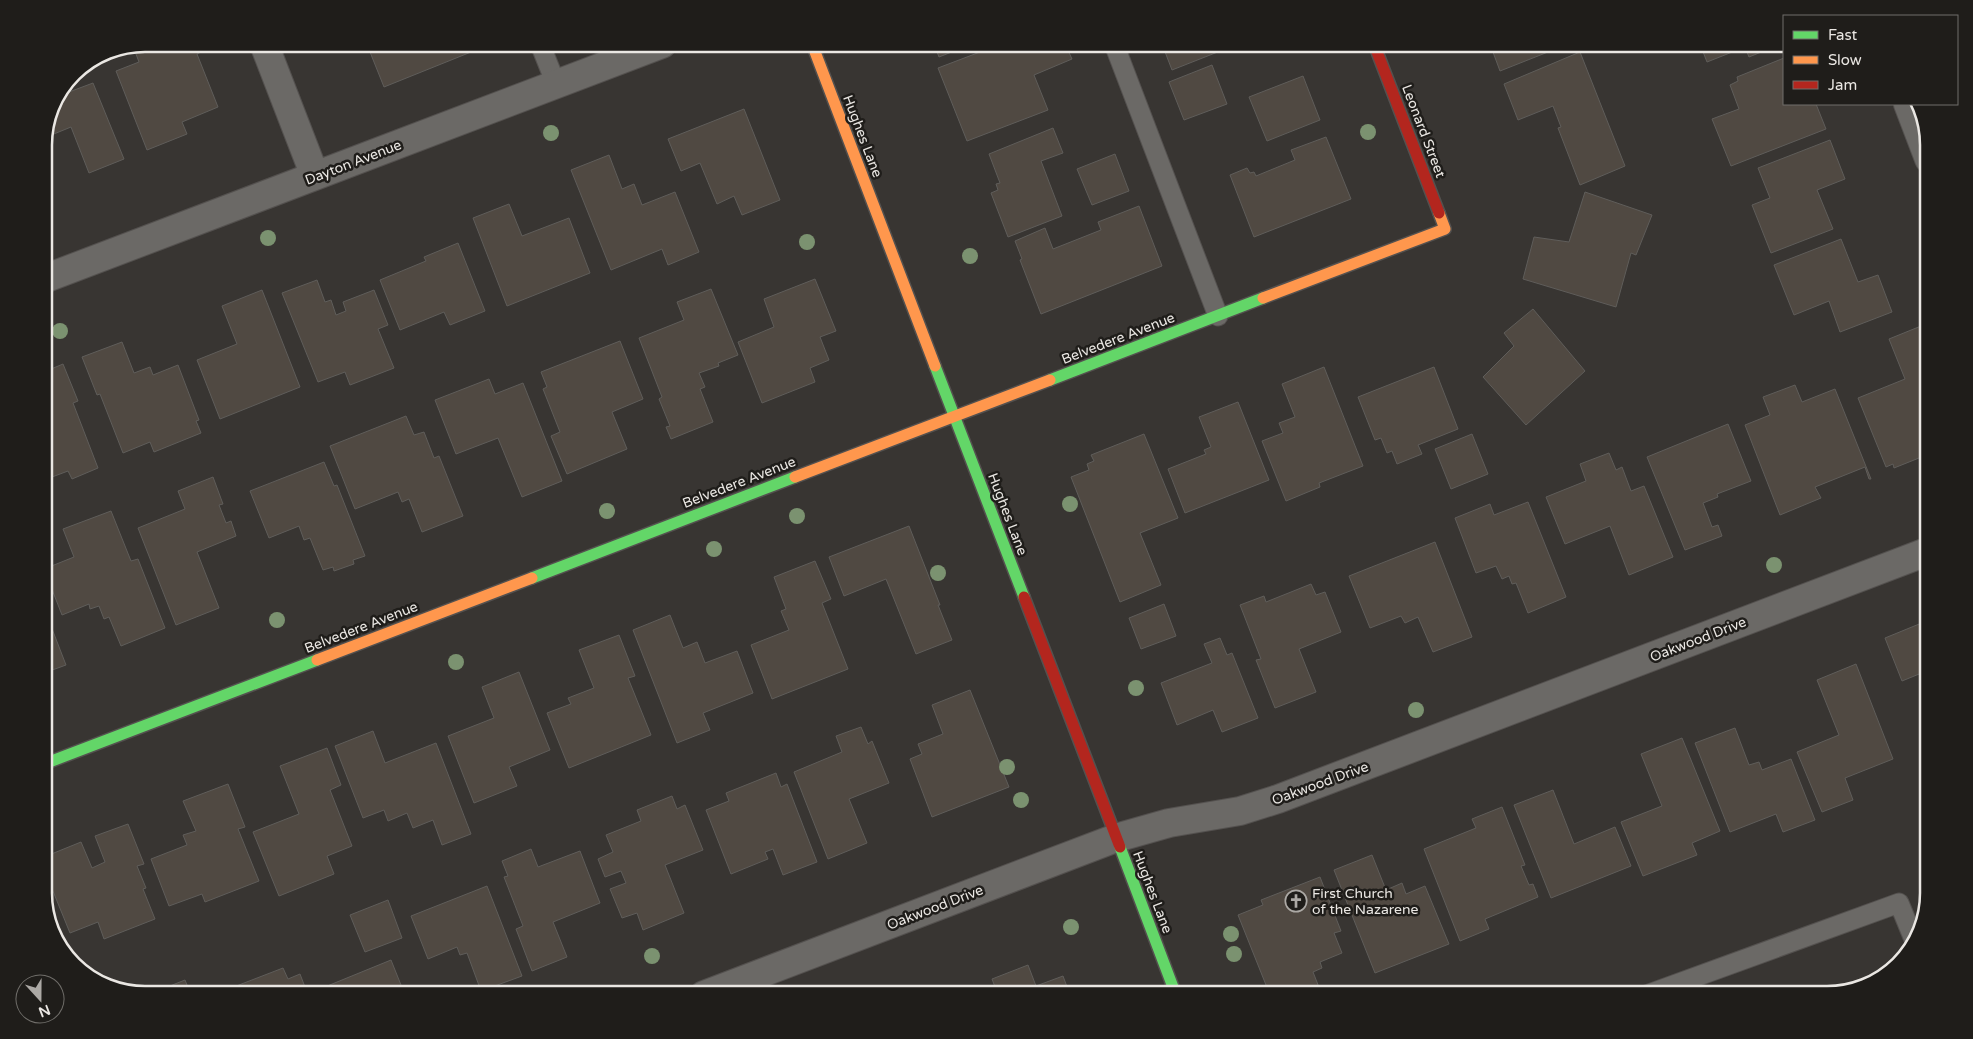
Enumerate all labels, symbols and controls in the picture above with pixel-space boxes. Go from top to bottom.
legend [1783,15,1958,105]
text: Fast [1828,26,1858,44]
text: Slow [1828,51,1862,69]
text: Jam [1828,76,1857,94]
street label: Leonard Street [1398,82,1449,181]
street label: Hughes Lane [839,93,886,180]
street label: Dayton Avenue [303,136,404,189]
street label: Belvedere Avenue [1059,309,1177,368]
street label: Belvedere Avenue [680,453,798,512]
street label: Hughes Lane [984,471,1031,558]
street label: Belvedere Avenue [302,598,420,657]
street label: Oakwood Drive [1648,613,1749,666]
street label: Oakwood Drive [1269,758,1371,809]
street label: Hughes Lane [1129,849,1176,936]
street label: Oakwood Drive [885,881,986,934]
place label: First Church of the Nazarene [1312,885,1418,918]
church icon: First Church of the Nazarene [1284,889,1308,913]
north arrow [15,974,65,1024]
text: N [36,1001,53,1021]

